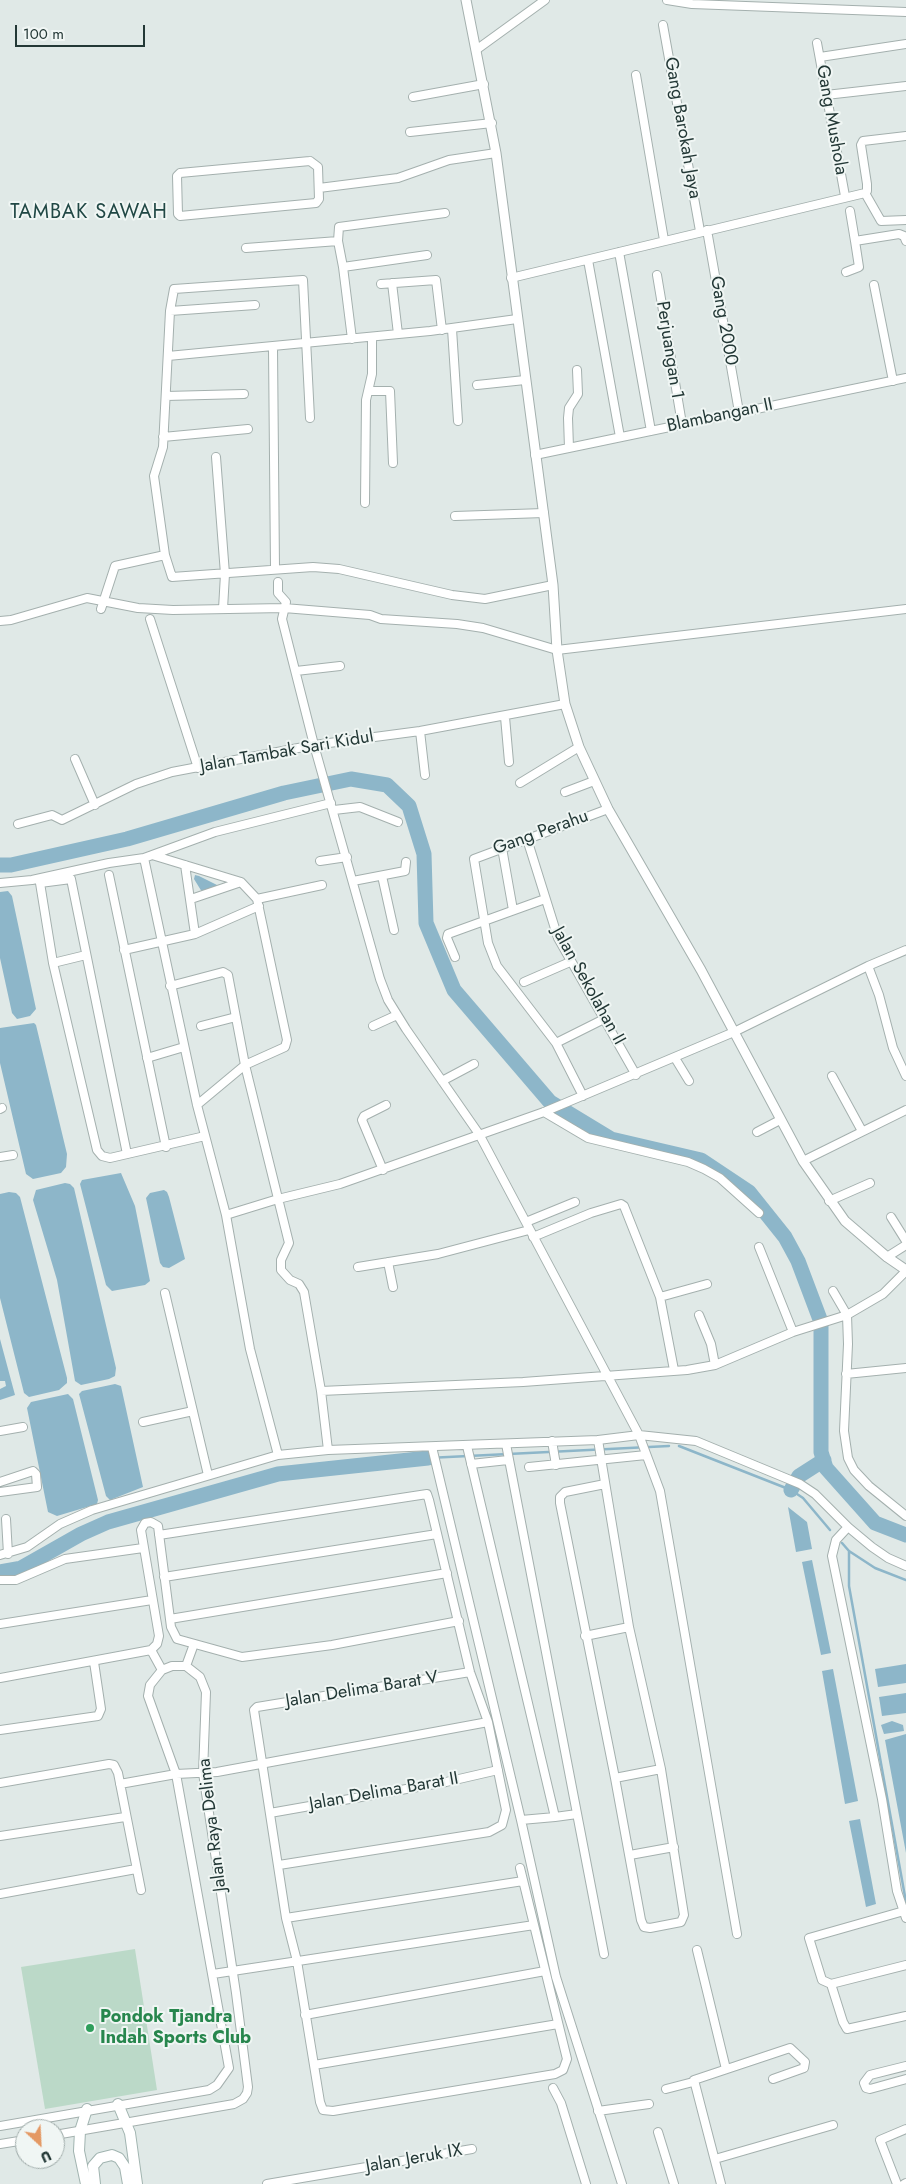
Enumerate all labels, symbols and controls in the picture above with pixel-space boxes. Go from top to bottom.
scale bar [18,15,148,47]
text: 100 m [23,23,64,45]
street label: Gang Barokah Jaya [659,56,705,200]
street label: Gang Mushola [811,63,851,177]
district label: TAMBAK SAWAH [9,201,169,225]
street label: Gang 2000 [705,275,741,367]
street label: Perjuangan 1 [651,300,687,400]
street label: Blambangan II [665,394,775,438]
street label: Jalan Tambak Sari Kidul [199,726,375,778]
street label: Gang Perahu [490,806,592,860]
street label: Jalan Sekolahan II [547,923,629,1049]
street label: Jalan Delima Barat V [284,1667,440,1713]
street label: Jalan Raya Delima [194,1757,232,1893]
street label: Jalan Delima Barat II [308,1768,460,1816]
place label: Pondok Tjandra Indah Sports Club [100,2007,251,2050]
marker: Pondok Tjandra Indah Sports Club [84,2022,96,2034]
north arrow [15,2119,65,2169]
street label: Jalan Jeruk IX [364,2140,464,2178]
text: U [37,2146,55,2168]

